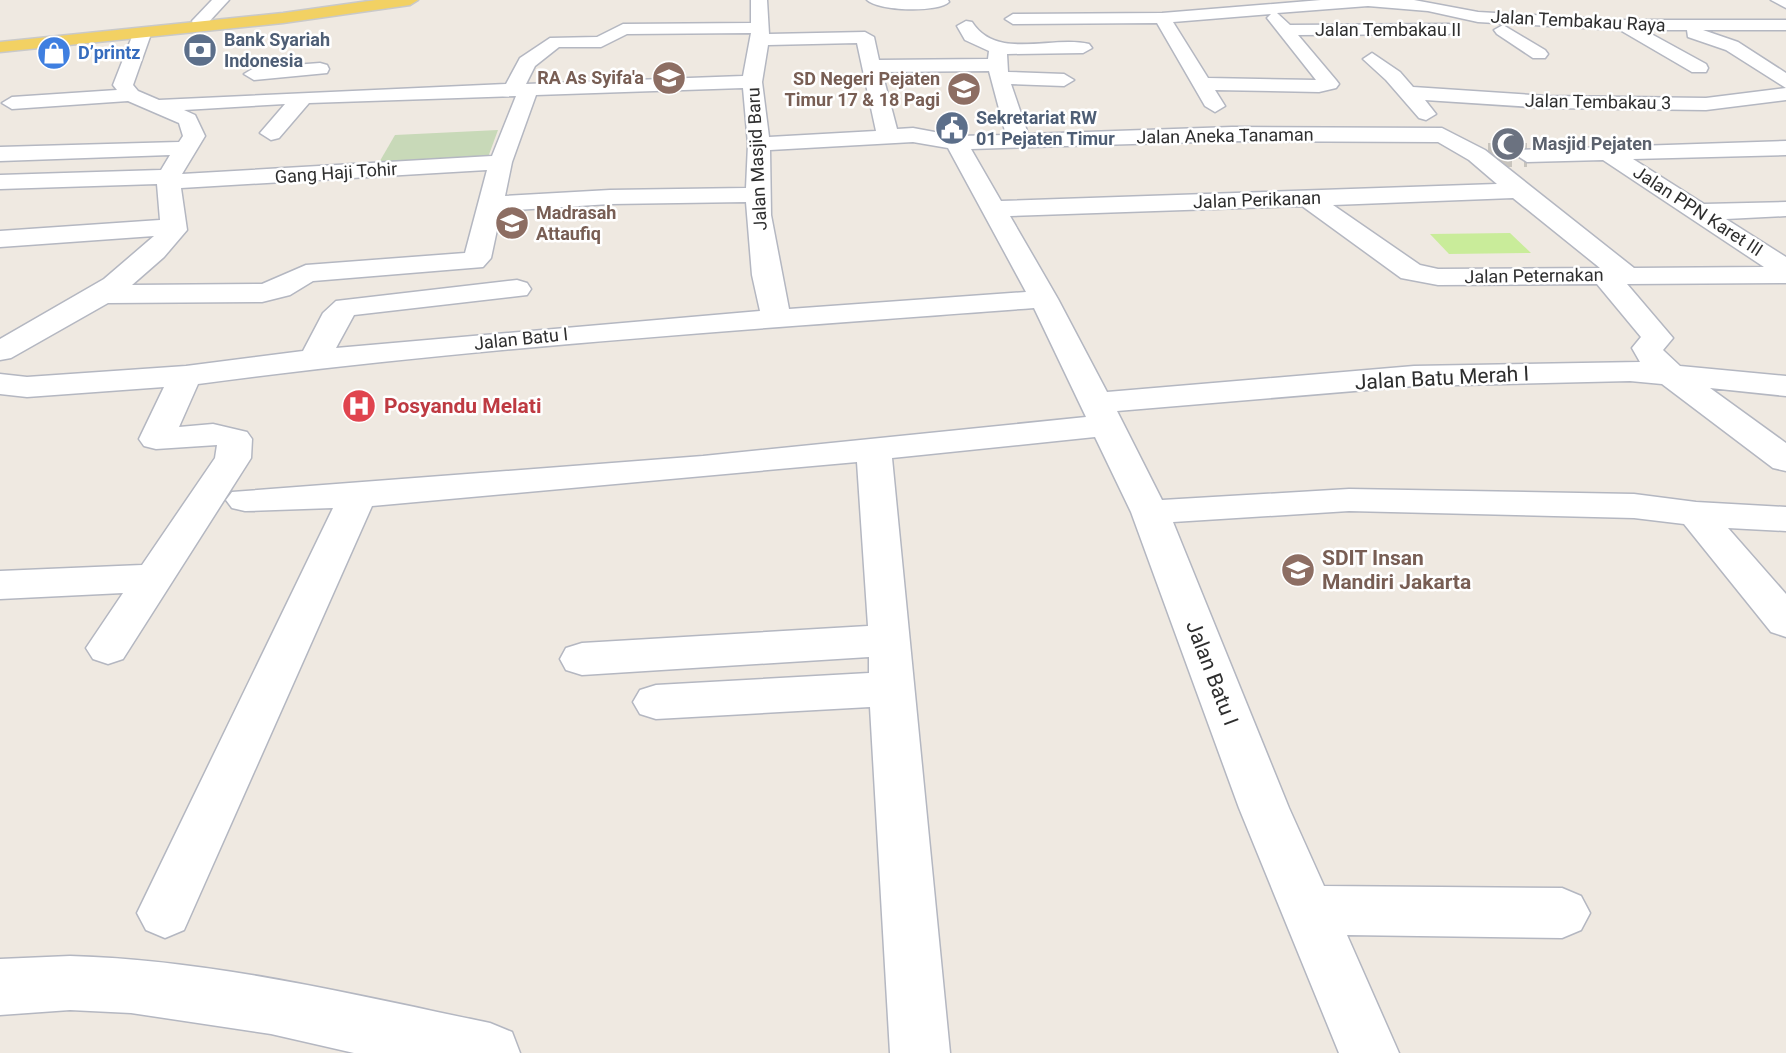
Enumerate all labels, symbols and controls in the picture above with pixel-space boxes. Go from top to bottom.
street label: Jalan Tembakau Raya [1490,5,1666,36]
street label: Jalan Tembakau II [1315,19,1461,40]
place label: Bank Syariah Indonesia [224,29,330,71]
bank icon: Bank Syariah Indonesia [181,31,219,69]
shop icon: D’printz [35,34,73,72]
place label: D’printz [78,42,140,63]
school or university icon: RA As Syifa'a [650,59,688,97]
place label: RA As Syifa'a [537,67,644,88]
place label: SD Negeri Pejaten Timur 17 & 18 Pagi [785,68,940,110]
school or university icon: SD Negeri Pejaten Timur 17 & 18 Pagi [945,70,983,108]
street label: Jalan Masjid Baru [742,87,771,231]
street label: Jalan Tembakau 3 [1525,90,1671,113]
place label: Sekretariat RW 01 Pejaten Timur [976,107,1115,149]
public building icon: Sekretariat RW 01 Pejaten Timur [933,109,971,147]
street label: Jalan Aneka Tanaman [1136,123,1314,148]
mosque icon: Masjid Pejaten [1489,125,1527,163]
place label: Masjid Pejaten [1532,133,1652,154]
street label: Gang Haji Tohir [274,158,398,187]
street label: Jalan PPN Karet III [1630,161,1767,260]
street label: Jalan Perikanan [1193,187,1321,212]
place label: Madrasah Attaufiq [536,202,616,244]
school or university icon: Madrasah Attaufiq [493,204,531,242]
street label: Jalan Peternakan [1464,264,1604,287]
street label: Jalan Batu I [473,323,569,354]
street label: Jalan Batu Merah I [1354,361,1530,395]
hospital icon: Posyandu Melati [340,387,378,425]
place label: Posyandu Melati [384,394,541,418]
place label: SDIT Insan Mandiri Jakarta [1322,546,1471,594]
school or university icon: SDIT Insan Mandiri Jakarta [1279,551,1317,589]
street label: Jalan Batu I [1181,617,1243,729]

